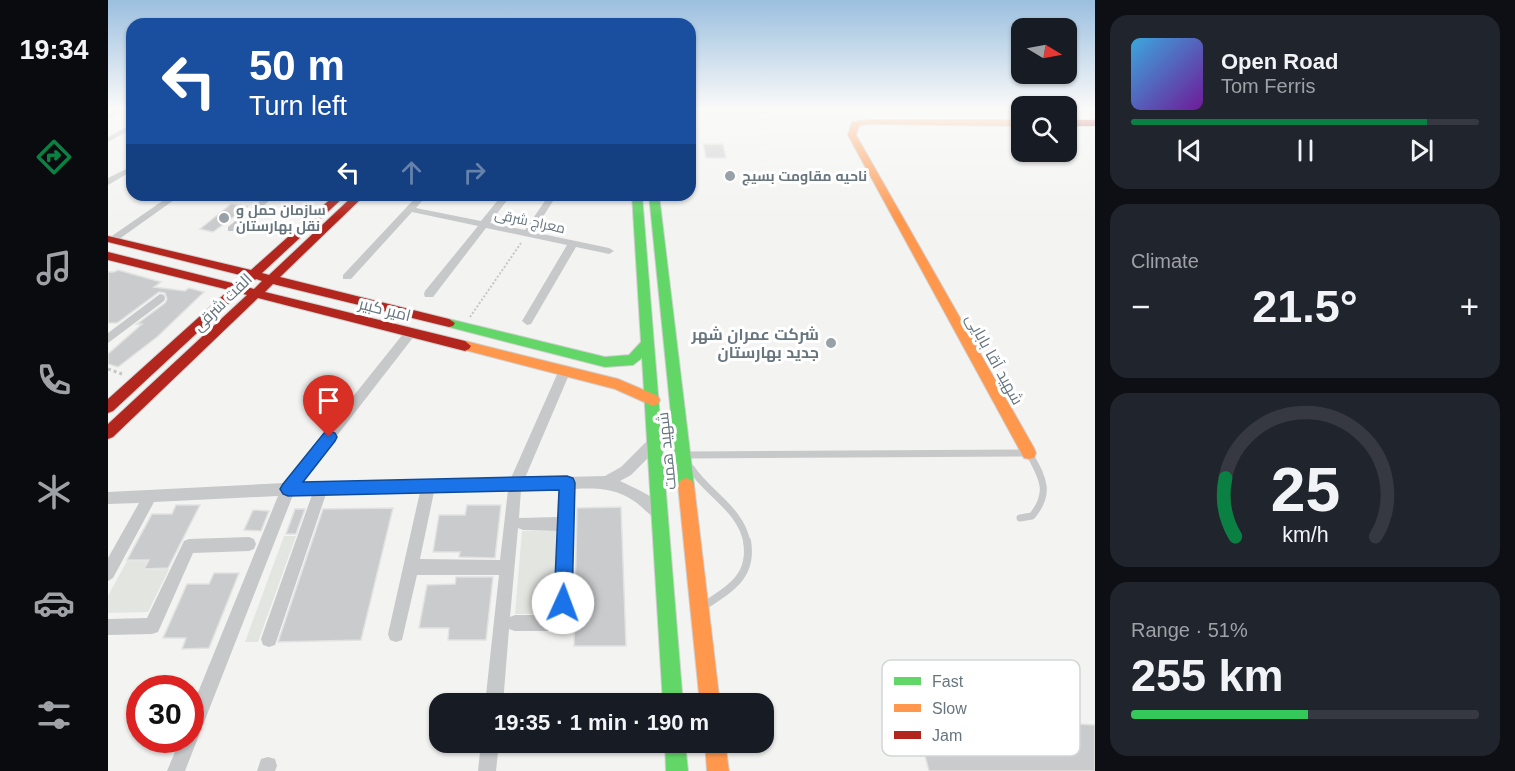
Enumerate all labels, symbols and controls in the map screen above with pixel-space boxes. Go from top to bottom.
north arrow [1011,18,1077,84]
map controls [1011,18,1077,162]
text: 19:34 [19,35,89,65]
icon: left [150,42,228,120]
text: 50 m [249,42,345,89]
text: Open Road [1221,49,1338,74]
text: Tom Ferris [1221,75,1315,97]
text: Turn left [249,91,347,121]
button: search [1011,96,1077,162]
icon: previous [1173,134,1206,167]
icon: pause [1289,134,1322,167]
icon: next [1405,134,1438,167]
icon: directions [33,136,75,178]
icon: left [332,156,365,189]
icon: ahead [395,156,428,189]
icon: right [458,156,491,189]
place label: ناحیه مقاومت بسیج [742,168,867,186]
marker: ناحیه مقاومت بسیج [723,169,737,183]
place label: سازمان حمل و نقل بهارستان [236,202,326,235]
street label: معراج شرقی [493,206,567,237]
marker: سازمان حمل و نقل بهارستان [217,211,231,225]
icon: music [33,247,75,289]
text: Climate [1131,250,1199,272]
street label: الفت شرقی [190,270,257,336]
text: 21.5° [1252,281,1358,332]
text: − [1131,288,1150,325]
text: + [1460,288,1479,325]
street label: امیر کبیر [356,295,413,325]
street label: شهید آقا بابایی [961,311,1027,409]
place label: شرکت عمران شهر جدید بهارستان [691,326,819,362]
marker: شرکت عمران شهر جدید بهارستان [824,336,838,350]
icon: phone [33,359,75,401]
pin [303,375,354,437]
icon: arrive [312,384,345,417]
street label: شهید همت [654,411,681,491]
text: 25 [1270,455,1340,524]
icon: climate [33,471,75,513]
text: km/h [1282,523,1328,547]
position arrow [531,571,595,635]
icon: car [33,582,75,624]
text: Range · 51% [1131,619,1248,641]
text: 255 km [1131,650,1284,701]
legend [882,660,1080,756]
text: Fast [932,673,964,690]
speed limit sign: 30 [126,675,204,753]
icon: filters [33,694,75,736]
text: Slow [932,700,967,717]
text: 19:35 · 1 min · 190 m [494,710,709,735]
text: Jam [932,727,962,744]

